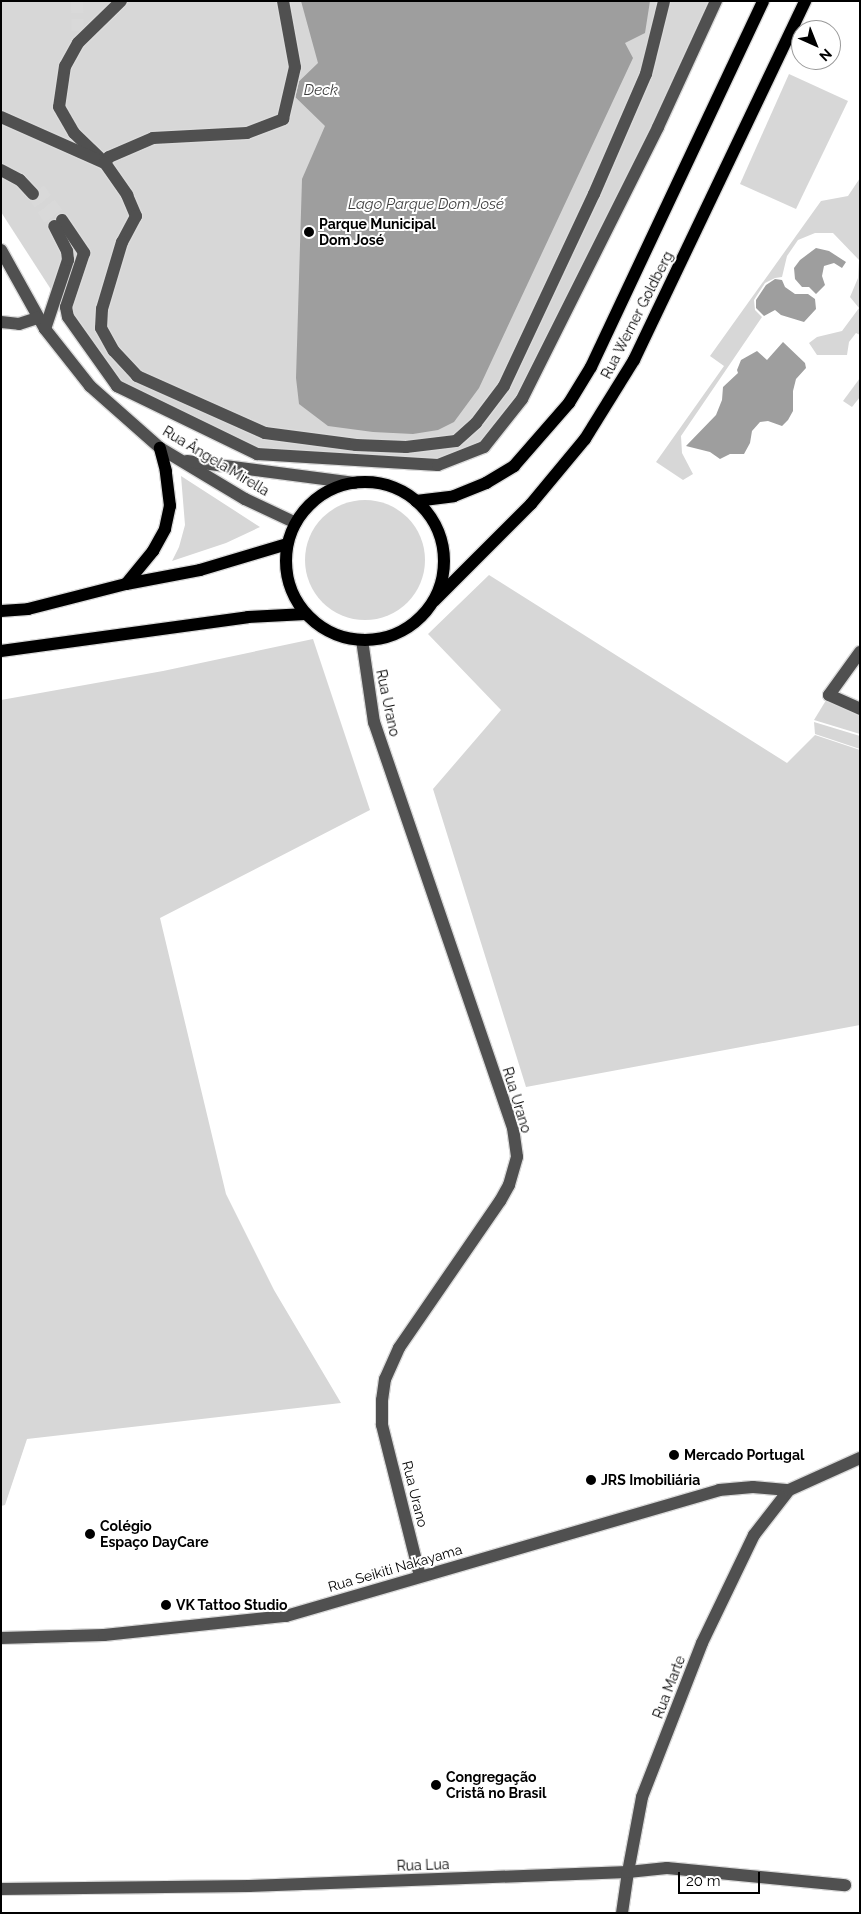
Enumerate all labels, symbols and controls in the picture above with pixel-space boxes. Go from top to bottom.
north arrow [791,20,841,70]
text: N [816,46,835,65]
water label: Deck [304,82,338,100]
water label: Lago Parque Dom José [348,196,504,214]
place label: Parque Municipal Dom José [319,216,436,248]
marker: Parque Municipal Dom José [303,226,315,238]
street label: Rua Werner Goldberg [597,248,677,382]
street label: Rua Ângela Mirella [160,423,272,499]
street label: Rua Urano [373,668,403,738]
street label: Rua Urano [499,1065,535,1135]
place label: Mercado Portugal [684,1447,804,1463]
marker: Mercado Portugal [668,1449,680,1461]
street label: Rua Urano [399,1459,431,1529]
place label: JRS Imobiliária [601,1472,700,1488]
marker: JRS Imobiliária [585,1474,597,1486]
place label: Colégio Espaço DayCare [100,1518,209,1550]
marker: Colégio Espaço DayCare [84,1528,96,1540]
street label: Rua Seikiti Nakayama [326,1541,464,1595]
place label: VK Tattoo Studio [176,1597,288,1613]
marker: VK Tattoo Studio [160,1599,172,1611]
street label: Rua Marte [649,1653,689,1721]
place label: Congregação Cristã no Brasil [446,1769,546,1801]
marker: Congregação Cristã no Brasil [430,1779,442,1791]
street label: Rua Lua [396,1856,450,1874]
scale bar [681,1862,764,1894]
text: 20 m [686,1872,721,1890]

